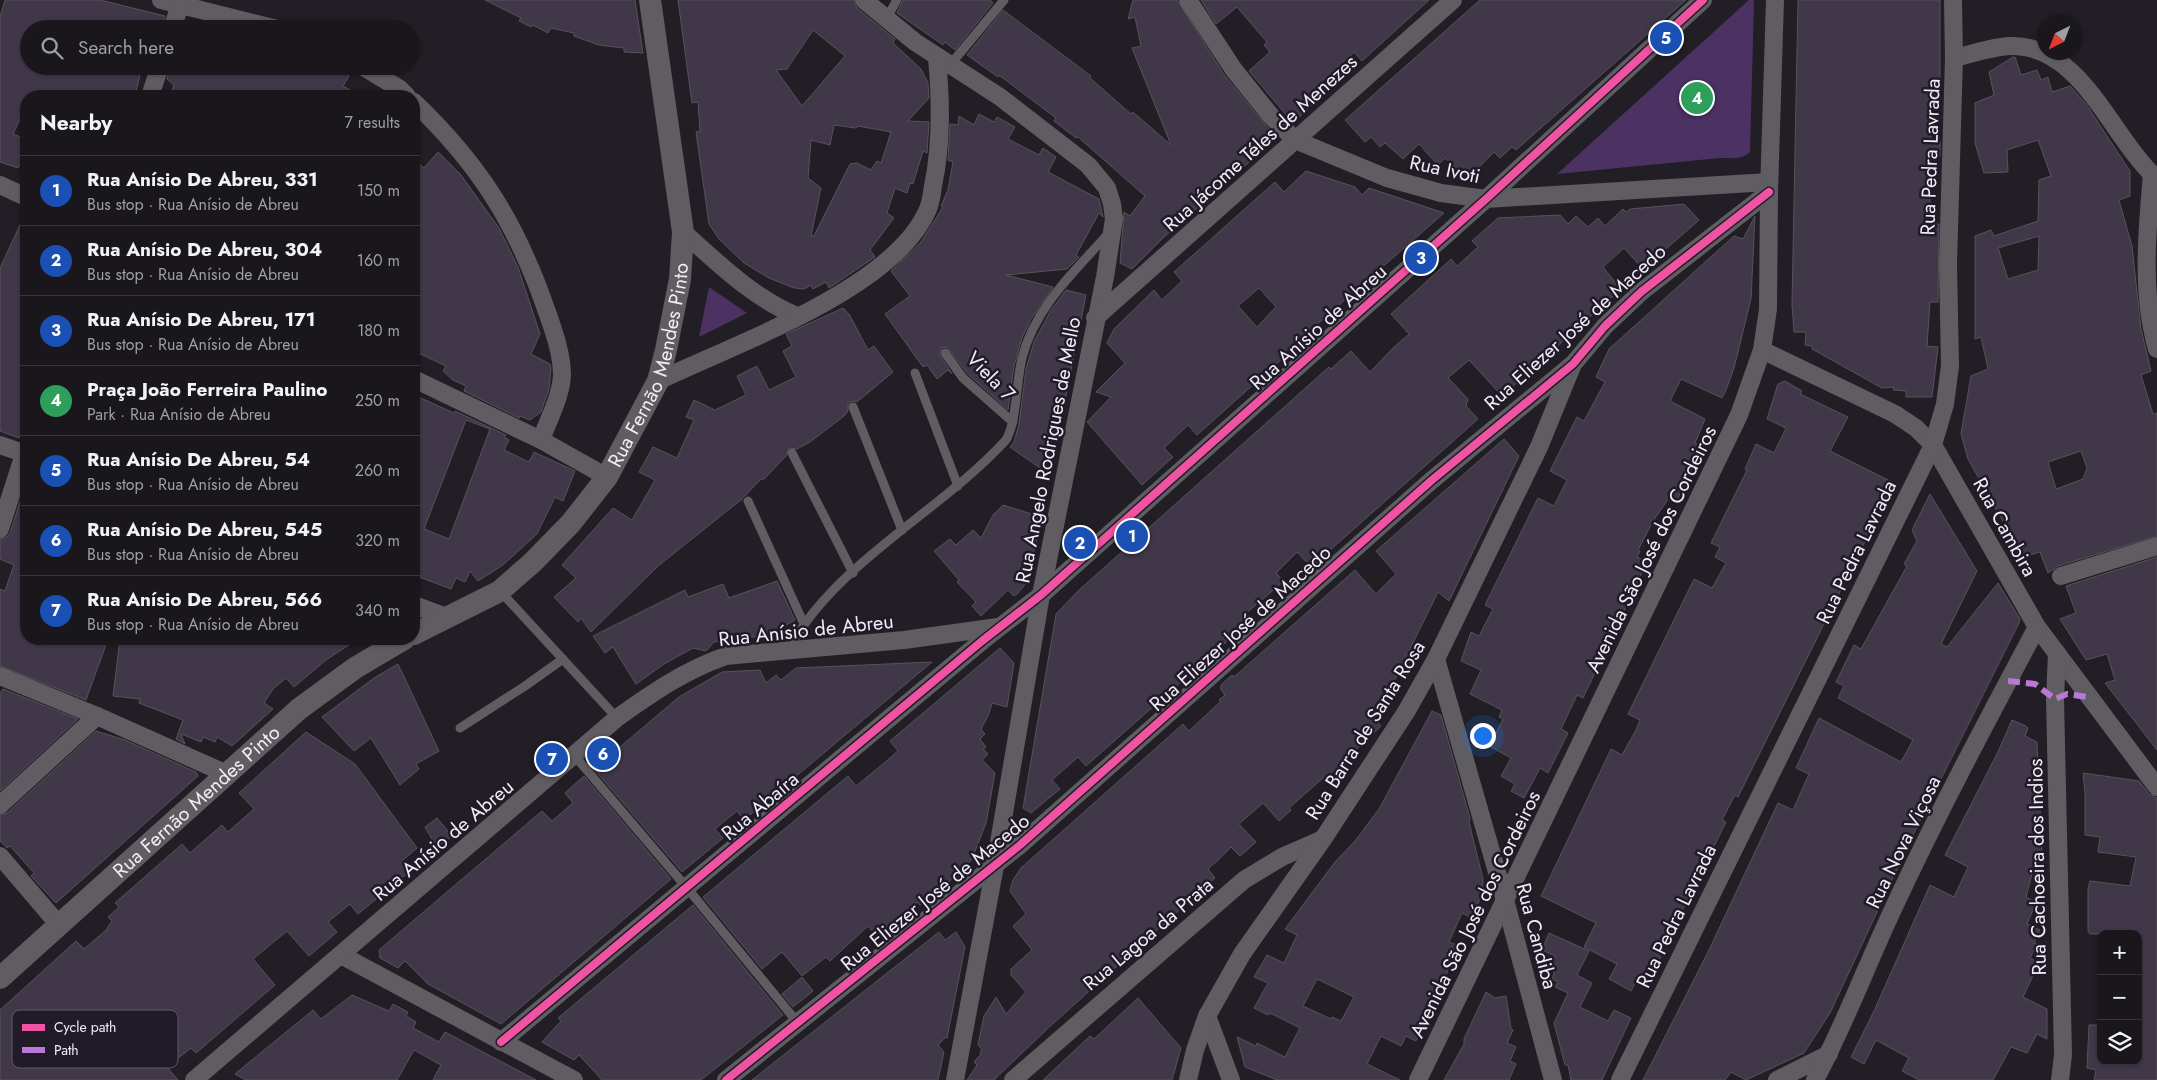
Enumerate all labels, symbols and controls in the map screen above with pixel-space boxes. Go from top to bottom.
north arrow [2037,15,2082,60]
pin: 5 [1650,19,1682,57]
search box [20,20,420,75]
icon: search [38,34,66,62]
text: Search here [78,34,174,61]
street label: Rua Jácome Téles de Menezes [1157,48,1364,239]
street label: Rua Pedra Lavrada [1913,78,1948,236]
pin: 4 [1681,79,1713,117]
text: Nearby [40,108,112,138]
text: 7 results [344,111,400,134]
street label: Rua Ivoti [1407,148,1483,191]
text: Rua Anísio De Abreu, 331 [87,166,318,193]
text: 1 [52,179,60,202]
text: 150 m [357,179,400,202]
text: Bus stop · Rua Anísio de Abreu [87,193,299,216]
text: Rua Anísio De Abreu, 304 [87,236,322,263]
street label: Rua Eliezer José de Macedo [1478,238,1673,417]
pin: 3 [1405,239,1437,277]
text: 2 [51,249,61,272]
text: 160 m [357,249,400,272]
street label: Rua Anísio de Abreu [1243,258,1393,397]
street label: Rua Fernão Mendes Pinto [601,262,696,473]
text: Bus stop · Rua Anísio de Abreu [87,263,299,286]
text: Rua Anísio De Abreu, 171 [87,306,315,333]
street label: Rua Angelo Rodrigues de Mello [1008,315,1089,586]
text: 3 [51,319,61,342]
text: 180 m [357,319,400,342]
text: Bus stop · Rua Anísio de Abreu [87,333,299,356]
street label: Viela 7 [960,345,1022,408]
text: Praça João Ferreira Paulino [87,376,328,403]
text: 4 [50,389,62,412]
text: 250 m [355,389,400,412]
text: Park · Rua Anísio de Abreu [87,403,271,426]
street label: Avenida São José dos Cordeiros [1579,421,1724,678]
text: Rua Anísio De Abreu, 54 [87,446,310,473]
text: 5 [51,459,61,482]
text: 260 m [355,459,400,482]
street label: Rua Cambira [1965,472,2044,582]
text: Bus stop · Rua Anísio de Abreu [87,473,299,496]
street label: Rua Pedra Lavrada [1809,475,1904,629]
text: Rua Anísio De Abreu, 545 [87,516,322,543]
pin: 1 [1116,517,1148,555]
pin: 2 [1064,524,1096,562]
text: 6 [51,529,61,552]
text: 320 m [355,529,400,552]
street label: Rua Eliezer José de Macedo [1143,539,1338,718]
text: Bus stop · Rua Anísio de Abreu [87,543,299,566]
text: Rua Anísio De Abreu, 566 [87,586,322,613]
text: 7 [51,599,61,622]
text: 340 m [355,599,400,622]
street label: Rua Anísio de Abreu [717,607,895,654]
text: Bus stop · Rua Anísio de Abreu [87,613,299,636]
street label: Rua Barra de Santa Rosa [1298,635,1432,825]
street label: Rua Fernão Mendes Pinto [107,719,287,885]
your location [1470,723,1496,749]
pin: 6 [587,735,619,773]
pin: 7 [536,740,568,778]
street label: Rua Cachoeira dos Indios [2021,758,2054,976]
street label: Rua Abaíra [715,765,805,847]
street label: Rua Nova Viçosa [1859,771,1948,913]
street label: Rua Anísio de Abreu [367,773,520,908]
street label: Avenida São José dos Cordeiros [1403,786,1548,1043]
street label: Rua Eliezer José de Macedo [834,807,1036,978]
street label: Rua Pedra Lavrada [1629,839,1724,993]
street label: Rua Lagoa da Prata [1077,871,1220,998]
street label: Rua Candiba [1508,880,1565,992]
map controls [2097,930,2142,1065]
button: + [2097,930,2142,975]
button: − [2097,975,2142,1020]
legend [12,1010,178,1068]
text: Cycle path [54,1017,116,1037]
button: layers [2097,1020,2142,1065]
text: Path [54,1040,79,1060]

